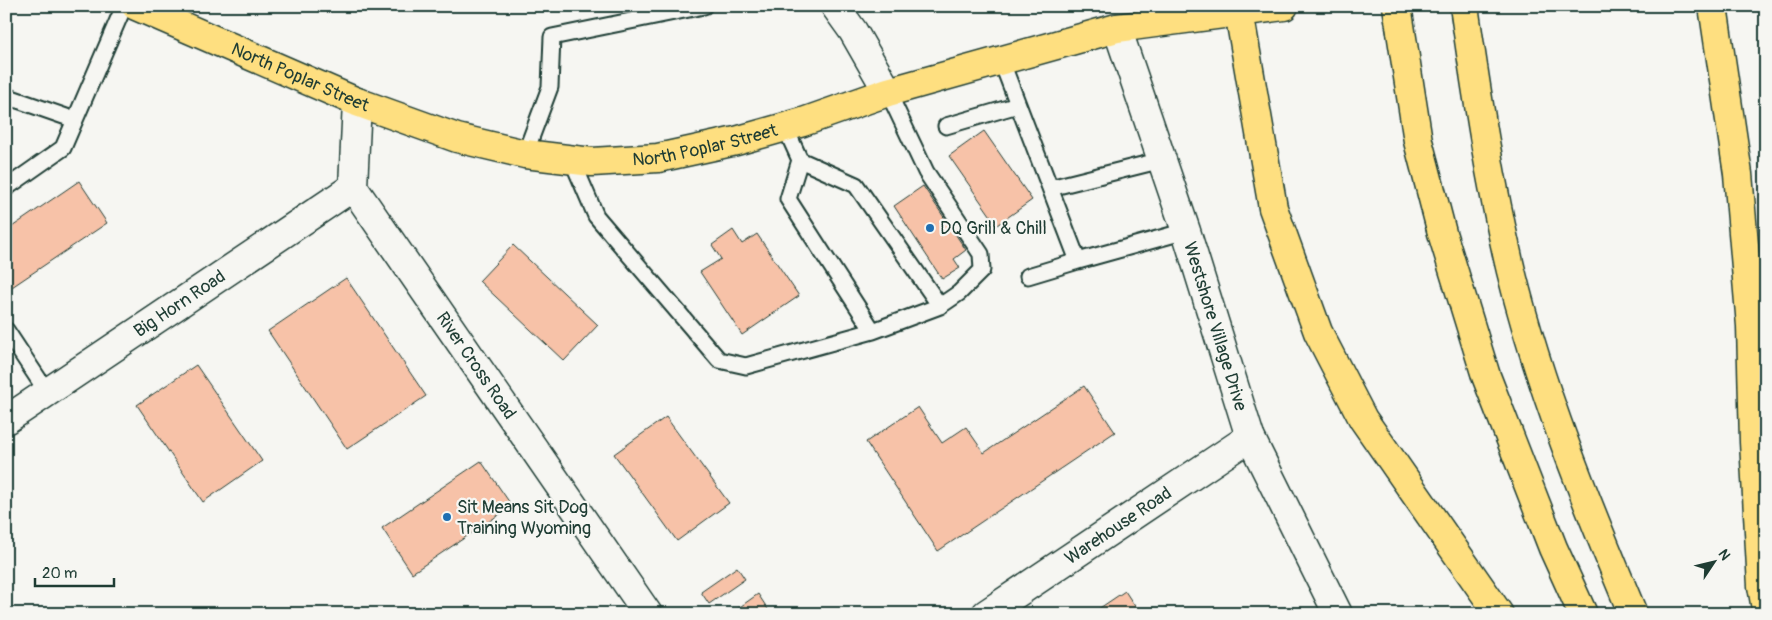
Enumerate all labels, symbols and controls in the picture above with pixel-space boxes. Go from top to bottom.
street label: North Poplar Street [228,37,373,117]
street label: North Poplar Street [632,118,781,171]
place label: DQ Grill & Chill [940,217,1047,240]
marker: DQ Grill & Chill [924,222,936,234]
street label: Westshore Village Drive [1178,239,1253,414]
street label: Big Horn Road [129,265,230,342]
street label: River Cross Road [431,307,521,424]
street label: Warehouse Road [1060,481,1176,570]
place label: Sit Means Sit Dog Training Wyoming [457,496,591,540]
marker: Sit Means Sit Dog Training Wyoming [441,511,453,523]
north arrow [1690,538,1740,588]
text: N [1715,546,1734,564]
scale bar [35,555,114,587]
text: 20 m [42,564,77,583]

